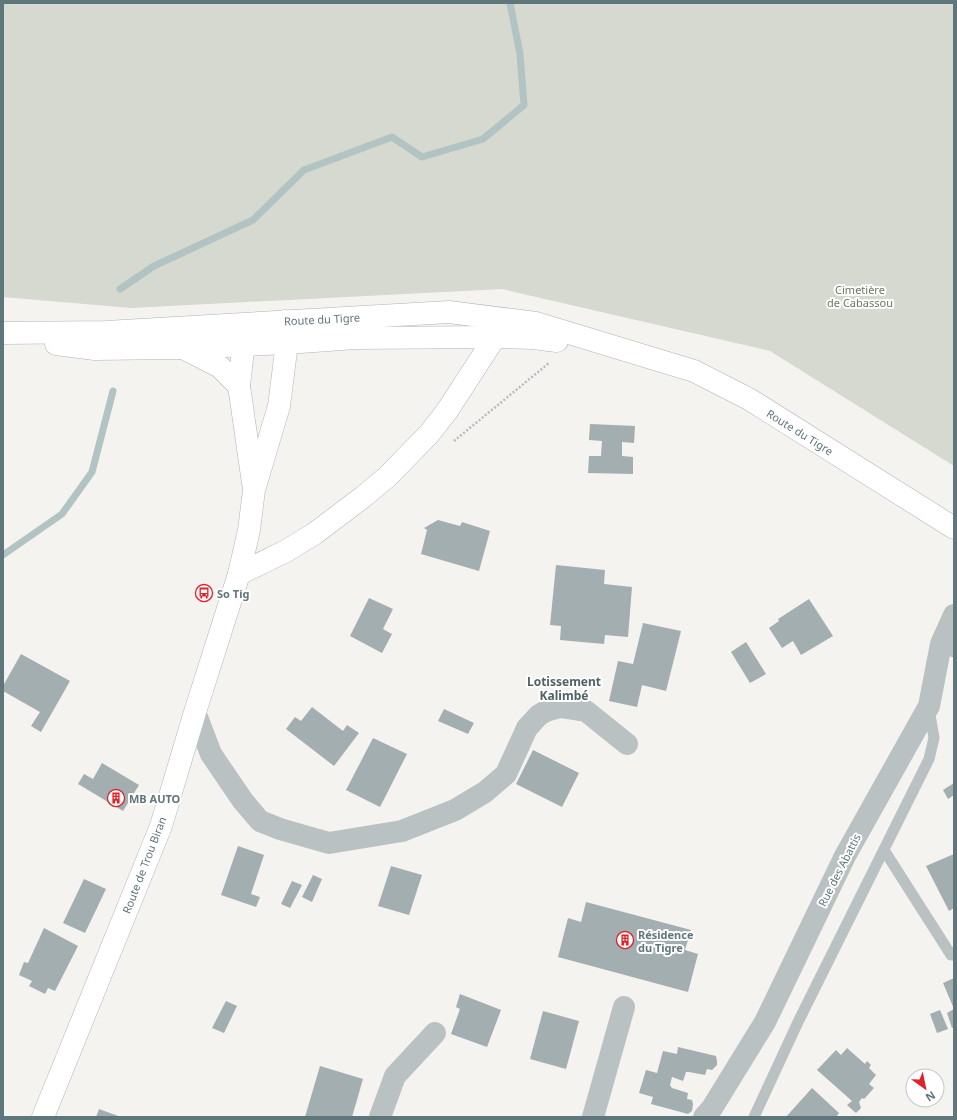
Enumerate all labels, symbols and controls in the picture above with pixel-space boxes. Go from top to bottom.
park label: Cimetière de Cabassou [827,282,893,310]
street label: Route du Tigre [284,310,360,328]
street label: Route du Tigre [764,406,836,458]
bus stop icon: So Tig [194,583,214,603]
place label: So Tig [217,586,249,601]
district label: Lotissement Kalimbé [527,673,601,704]
building icon: MB AUTO [106,788,126,808]
place label: MB AUTO [129,791,181,806]
street label: Route de Trou Biran [119,814,169,916]
street label: Rue des Abattis [814,831,864,909]
place label: Résidence du Tigre [638,927,694,955]
building icon: Résidence du Tigre [615,930,635,950]
north arrow [905,1068,945,1108]
text: N [923,1088,939,1106]

